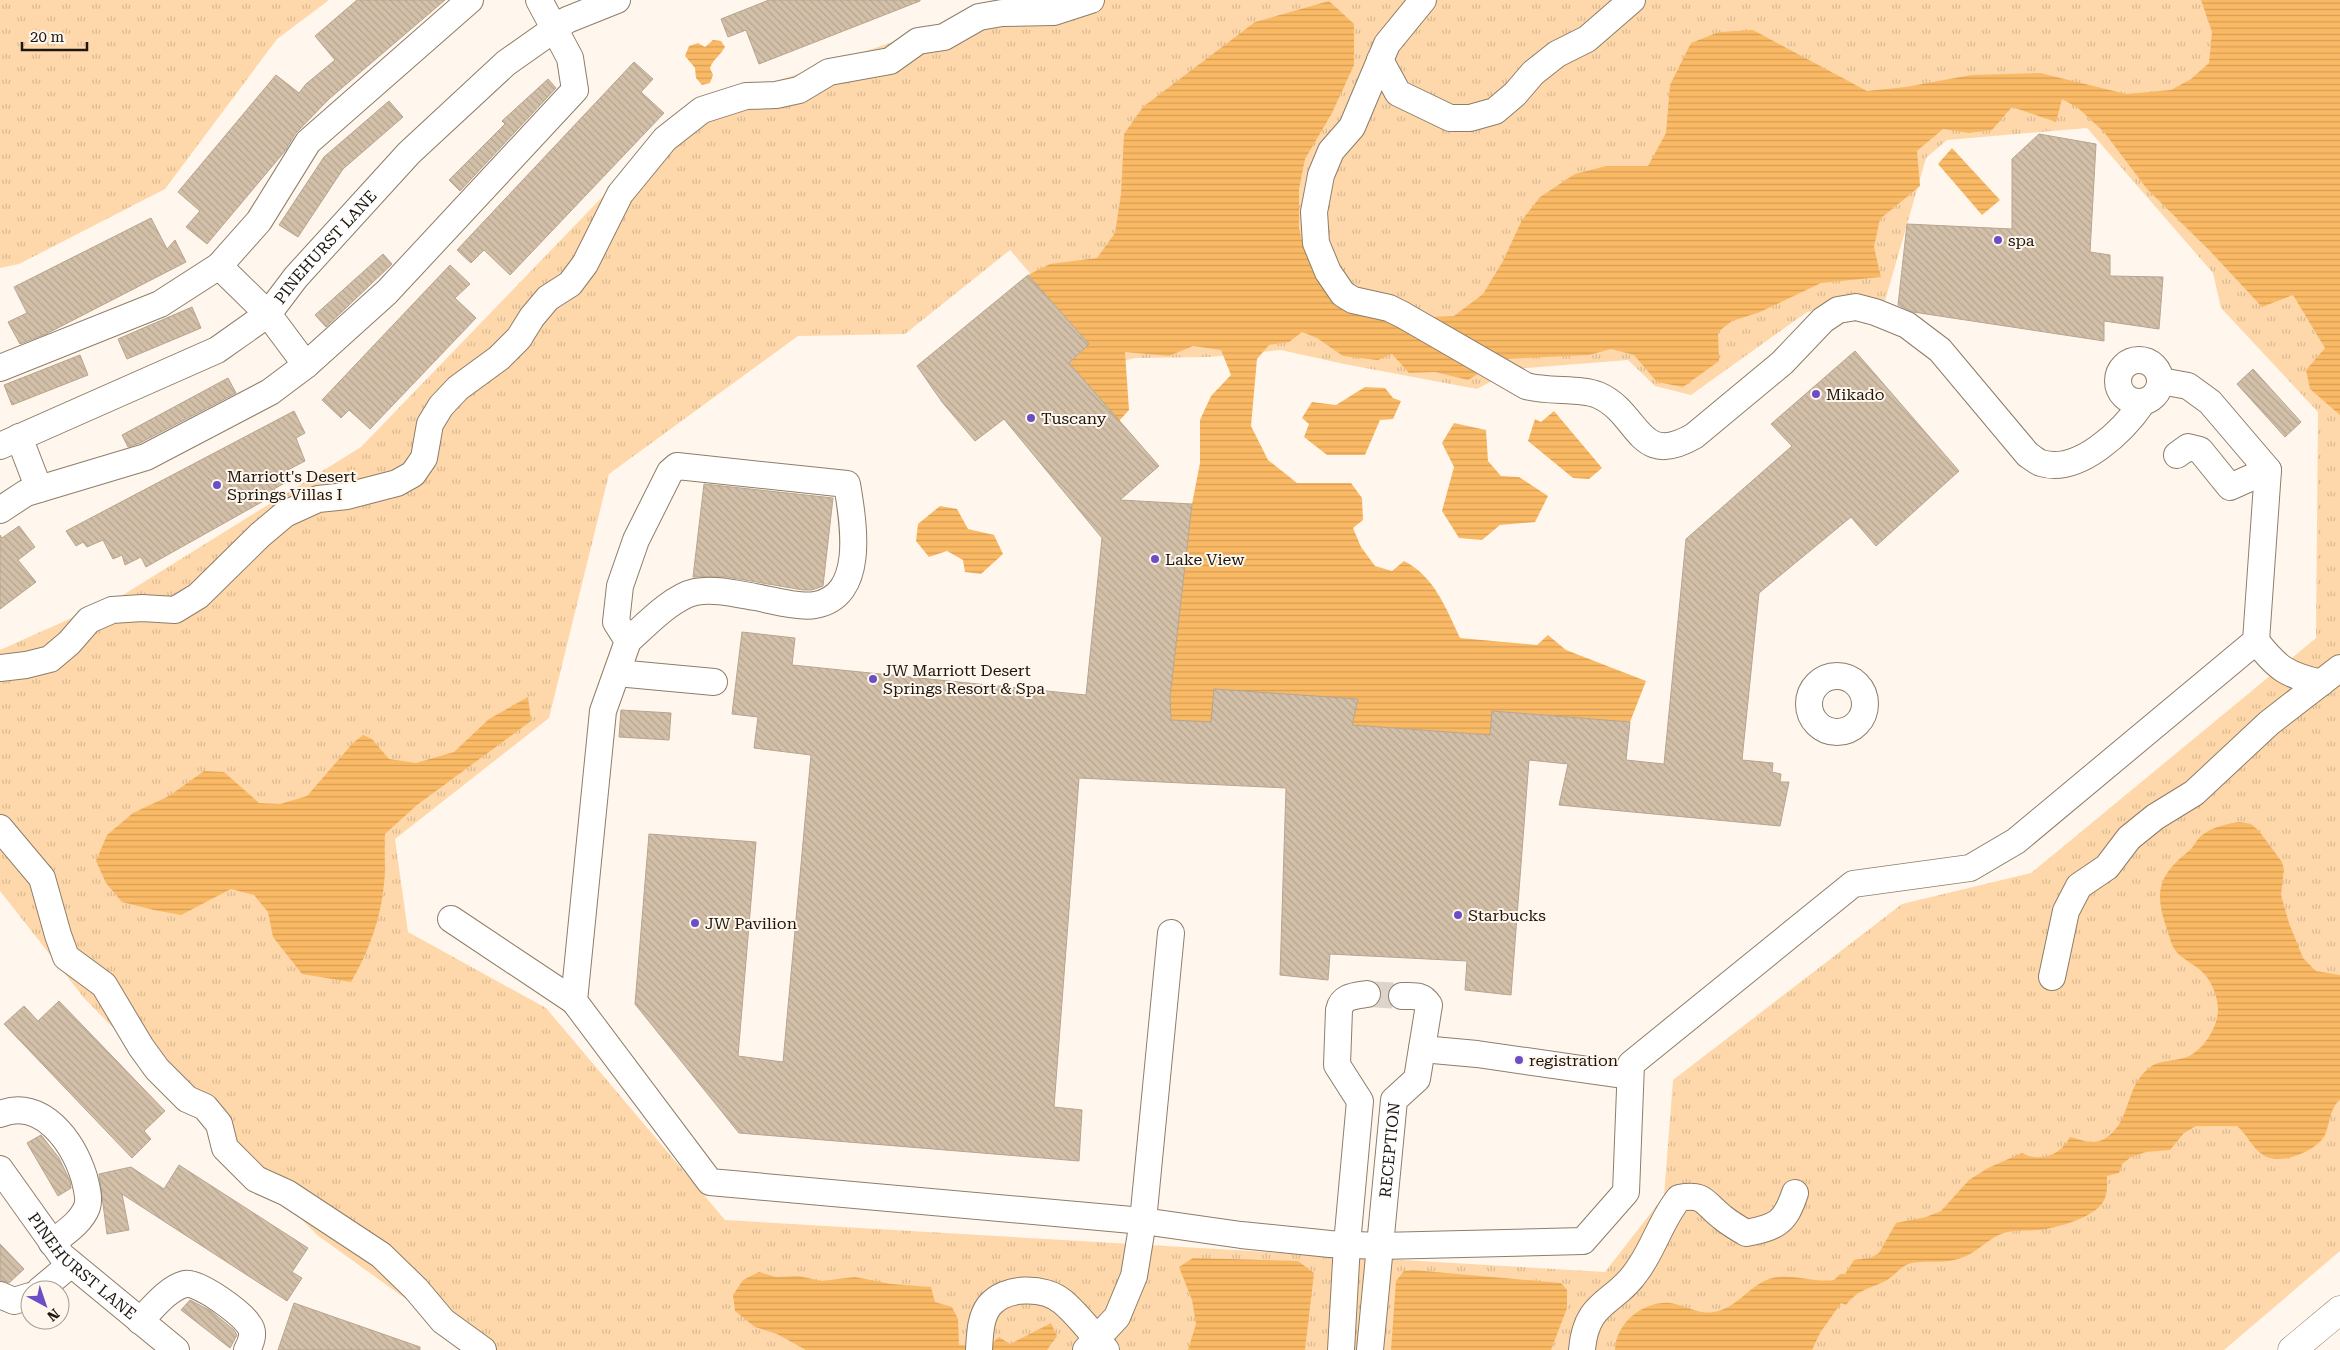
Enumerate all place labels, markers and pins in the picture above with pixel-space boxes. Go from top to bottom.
place label: spa [2008,231,2035,250]
marker: spa [1992,234,2004,246]
place label: Mikado [1826,385,1885,404]
marker: Mikado [1810,388,1822,400]
place label: Tuscany [1041,409,1107,428]
marker: Tuscany [1025,412,1037,424]
place label: Marriott's Desert Springs Villas I [227,467,356,504]
marker: Marriott's Desert Springs Villas I [211,479,223,491]
place label: Lake View [1165,550,1245,569]
marker: Lake View [1149,553,1161,565]
place label: JW Marriott Desert Springs Resort & Spa [883,661,1045,698]
marker: JW Marriott Desert Springs Resort & Spa [867,673,879,685]
place label: Starbucks [1468,906,1546,925]
marker: Starbucks [1452,909,1464,921]
place label: JW Pavilion [705,914,797,933]
marker: JW Pavilion [689,917,701,929]
place label: registration [1529,1051,1618,1070]
marker: registration [1513,1054,1525,1066]

